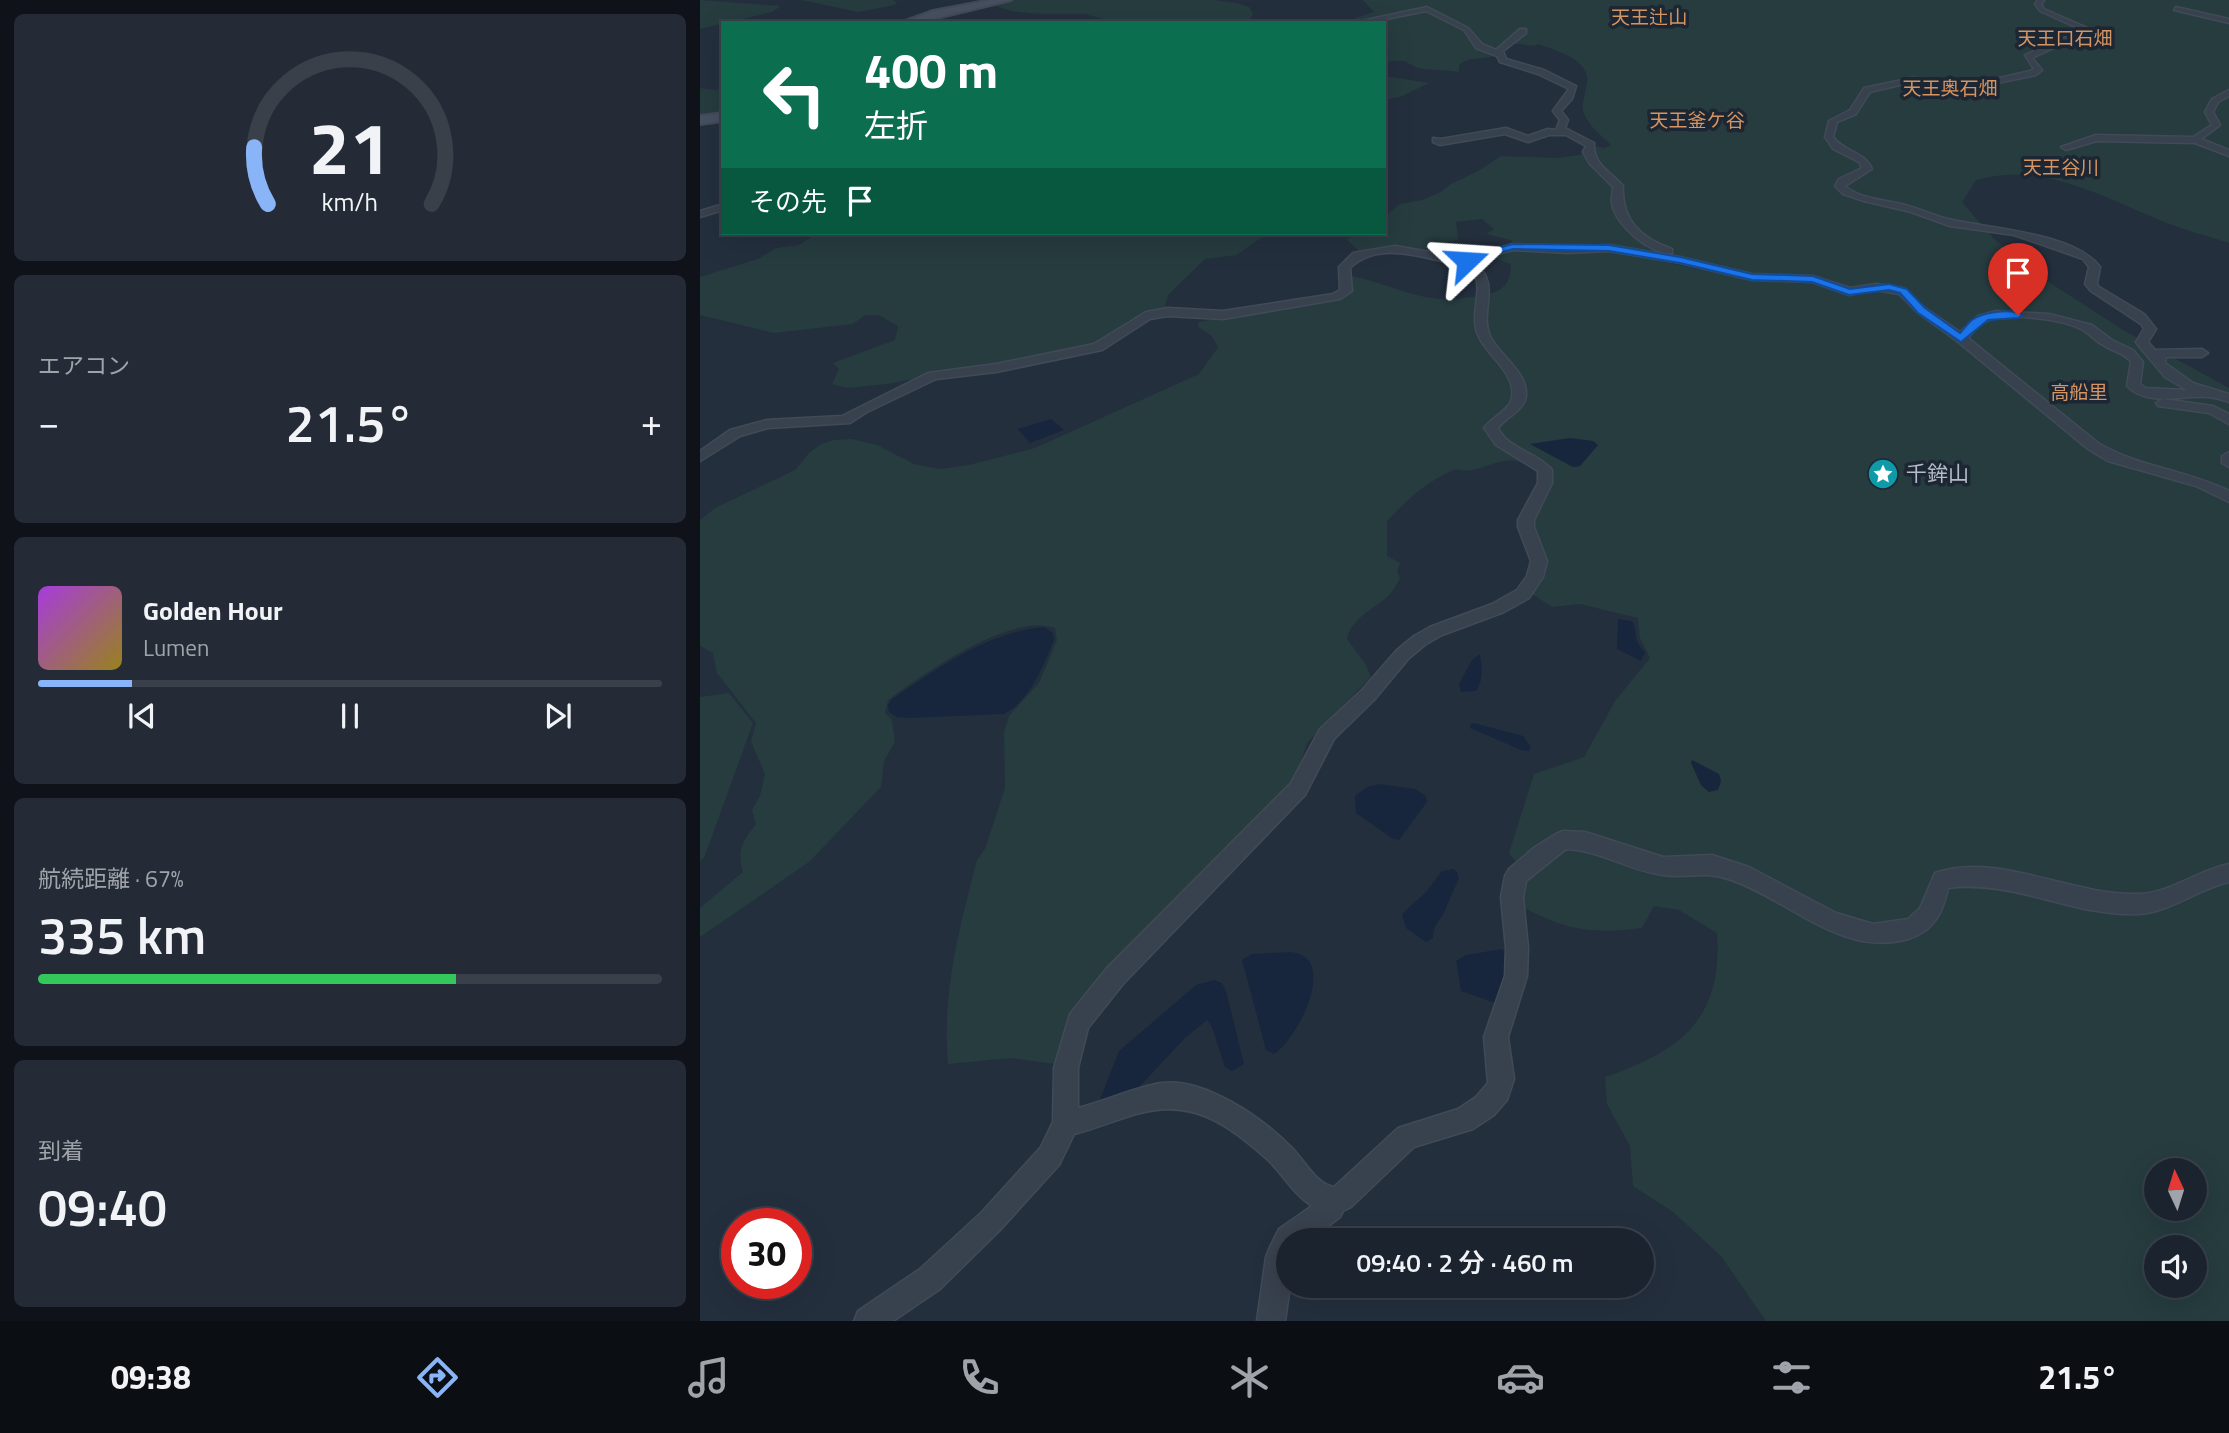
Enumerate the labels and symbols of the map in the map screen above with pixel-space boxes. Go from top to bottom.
district label: 天王辻山 [1611,2,1687,31]
district label: 天王口石畑 [2017,23,2113,52]
district label: 天王奥石畑 [1902,73,1998,102]
district label: 天王釜ケ谷 [1649,105,1745,134]
district label: 天王谷川 [2023,152,2099,181]
position arrow [1430,224,1504,298]
pin [1988,243,2048,315]
district label: 高船里 [2050,377,2108,406]
place icon: 千鉾山 [1866,457,1900,491]
place label: 千鉾山 [1906,457,1969,489]
north arrow [2144,1158,2207,1222]
speed limit sign: 30 [721,1208,812,1299]

